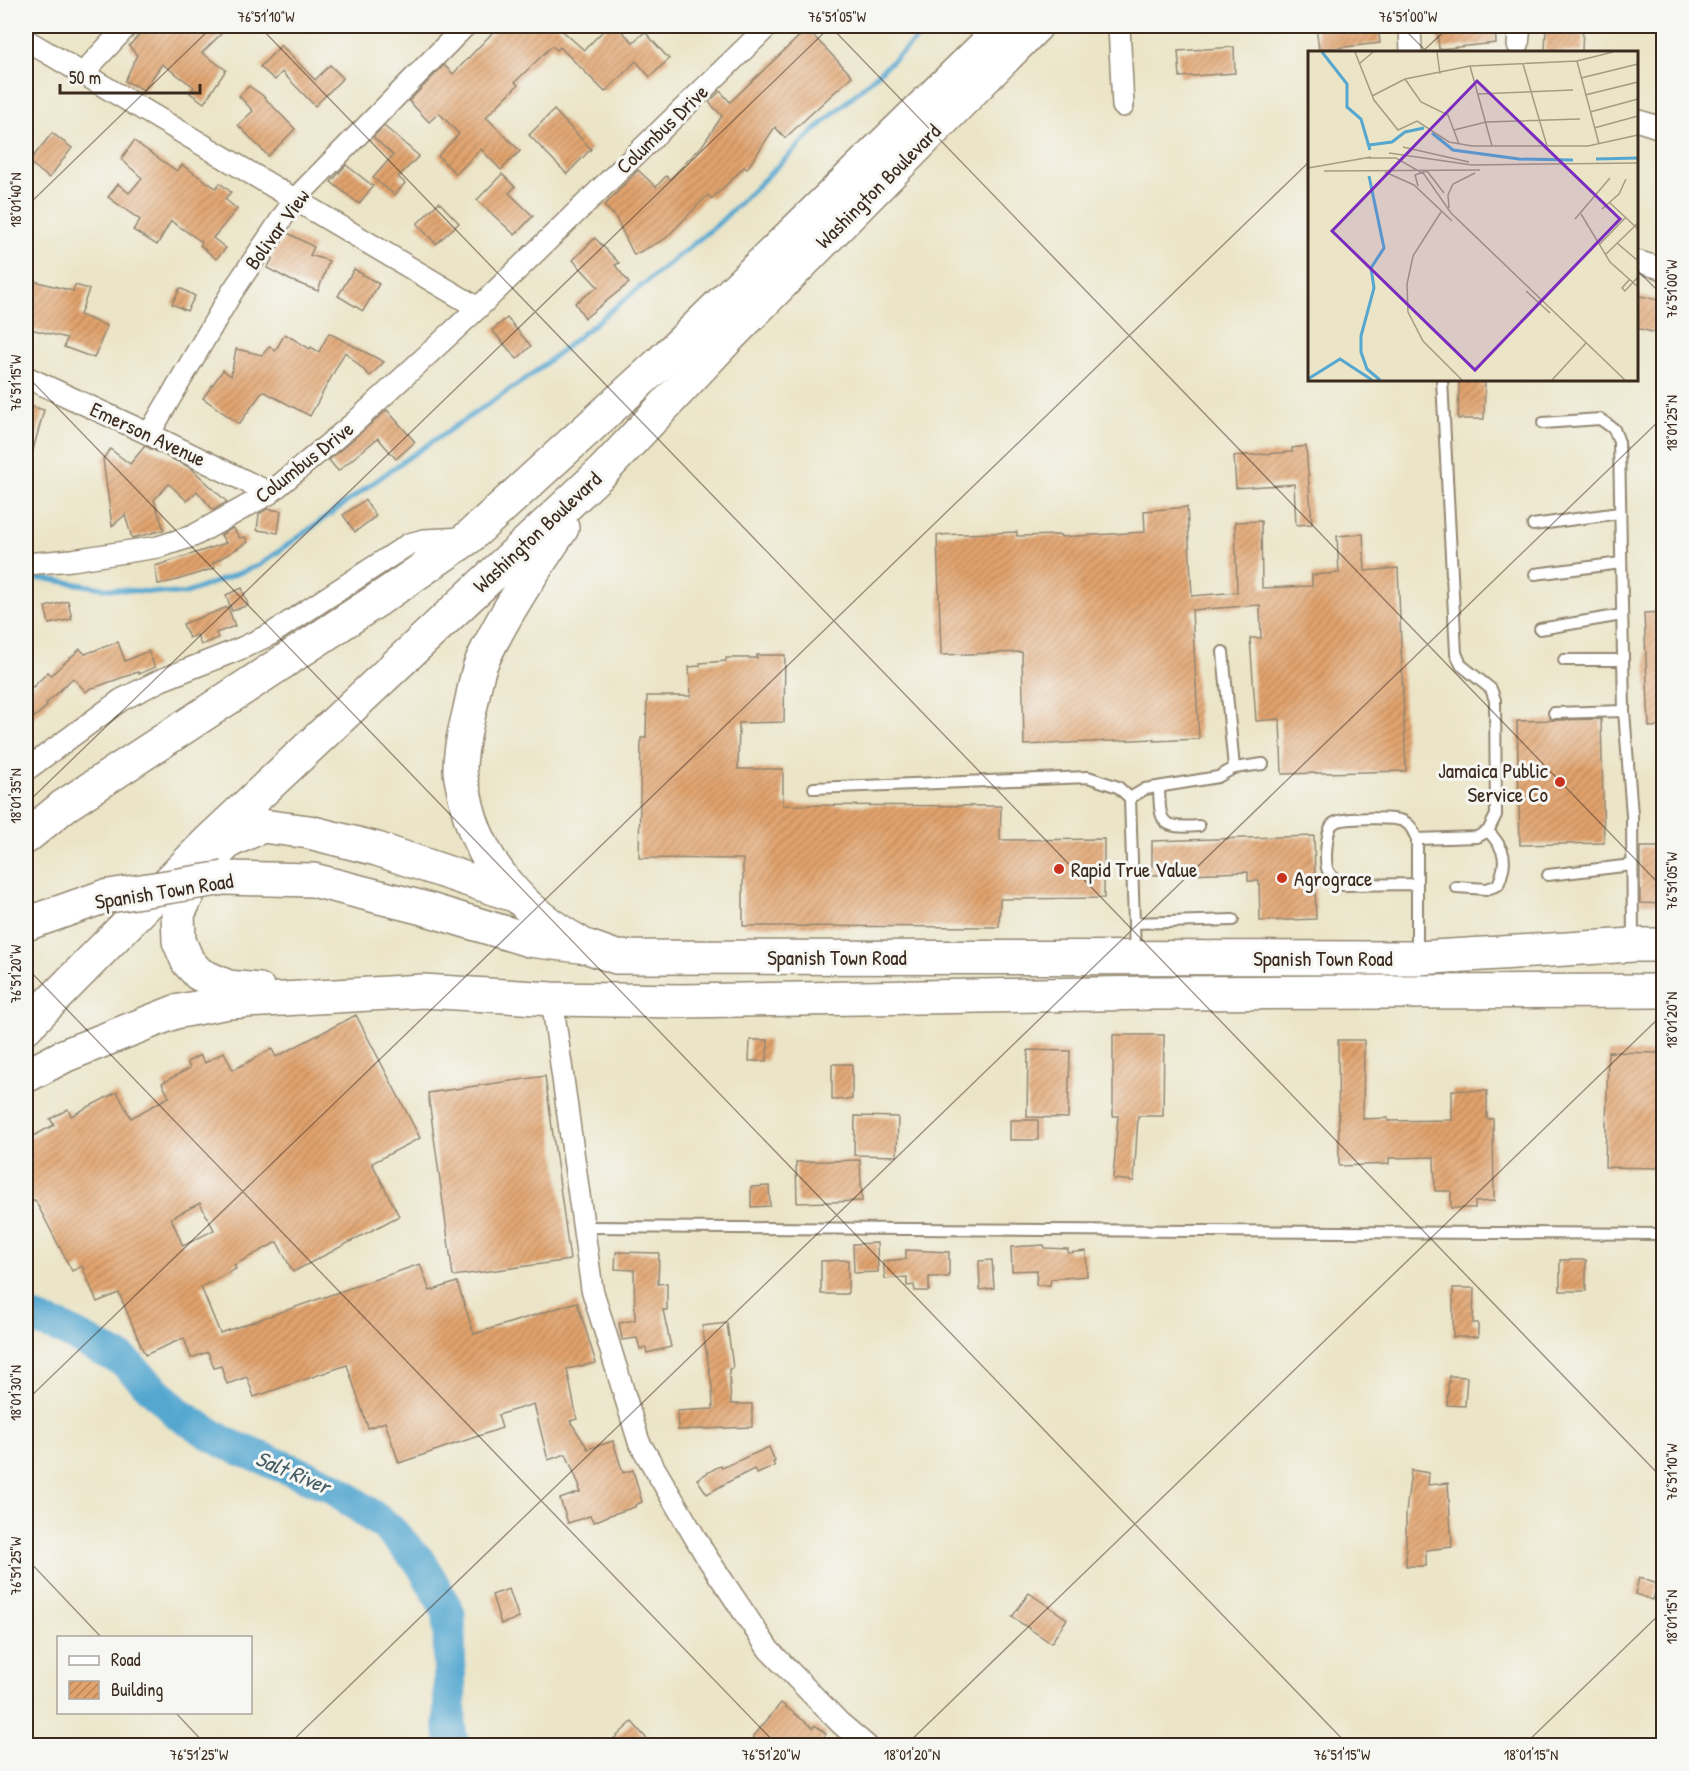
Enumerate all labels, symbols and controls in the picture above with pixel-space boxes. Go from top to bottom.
text: 76°51'10"W [237,6,295,27]
text: 76°51'05"W [808,6,867,27]
text: 76°51'00"W [1379,6,1438,27]
inset map [1308,51,1638,381]
scale bar [60,57,200,95]
text: 50 m [69,65,101,90]
street label: Columbus Drive [610,78,714,180]
street label: Washington Boulevard [809,117,947,255]
text: 18°01'40"N [5,173,26,227]
street label: Bolivar View [238,182,316,275]
text: 76°51'00"W [1661,259,1682,318]
text: 76°51'15"W [5,354,26,411]
street label: Emerson Avenue [86,395,210,473]
text: 18°01'25"N [1661,395,1682,451]
street label: Columbus Drive [249,414,359,510]
street label: Washington Boulevard [466,465,608,599]
place label: Jamaica Public Service Co [1438,756,1549,809]
text: 18°01'35"N [5,768,26,824]
marker: Jamaica Public Service Co [1553,775,1567,789]
text: 76°51'05"W [1661,851,1682,910]
place label: Rapid True Value [1071,855,1197,884]
marker: Rapid True Value [1052,862,1066,876]
place label: Agrograce [1294,864,1372,893]
street label: Spanish Town Road [93,866,235,916]
marker: Agrograce [1275,871,1289,885]
street label: Spanish Town Road [767,943,907,972]
text: 76°51'20"W [5,944,26,1003]
street label: Spanish Town Road [1253,944,1393,973]
text: 18°01'20"N [1661,992,1682,1048]
text: 18°01'30"N [5,1365,26,1421]
water label: Salt River [251,1443,337,1502]
text: 76°51'10"W [1661,1443,1682,1501]
text: 76°51'25"W [5,1536,26,1595]
text: 18°01'15"N [1661,1590,1682,1644]
legend [57,1636,252,1714]
text: Road [111,1647,141,1672]
text: Building [111,1677,163,1702]
text: 76°51'25"W [170,1744,229,1765]
text: 76°51'20"W [742,1744,801,1765]
text: 18°01'20"N [884,1744,940,1765]
text: 76°51'15"W [1314,1744,1371,1765]
text: 18°01'15"N [1504,1744,1558,1765]

